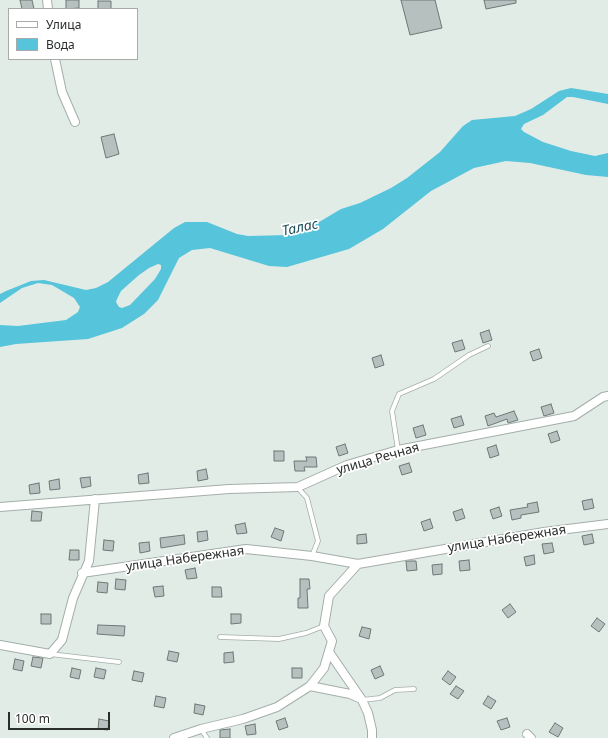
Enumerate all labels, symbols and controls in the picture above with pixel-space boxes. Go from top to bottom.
legend [8,8,138,60]
text: Улица [46,16,81,33]
text: Вода [46,36,75,53]
water label: Талас [280,216,320,240]
street label: улица Речная [335,440,421,478]
street label: улица Набережная [447,522,567,556]
street label: улица Набережная [125,543,245,575]
scale bar [10,704,112,730]
text: 100 m [15,710,50,727]

